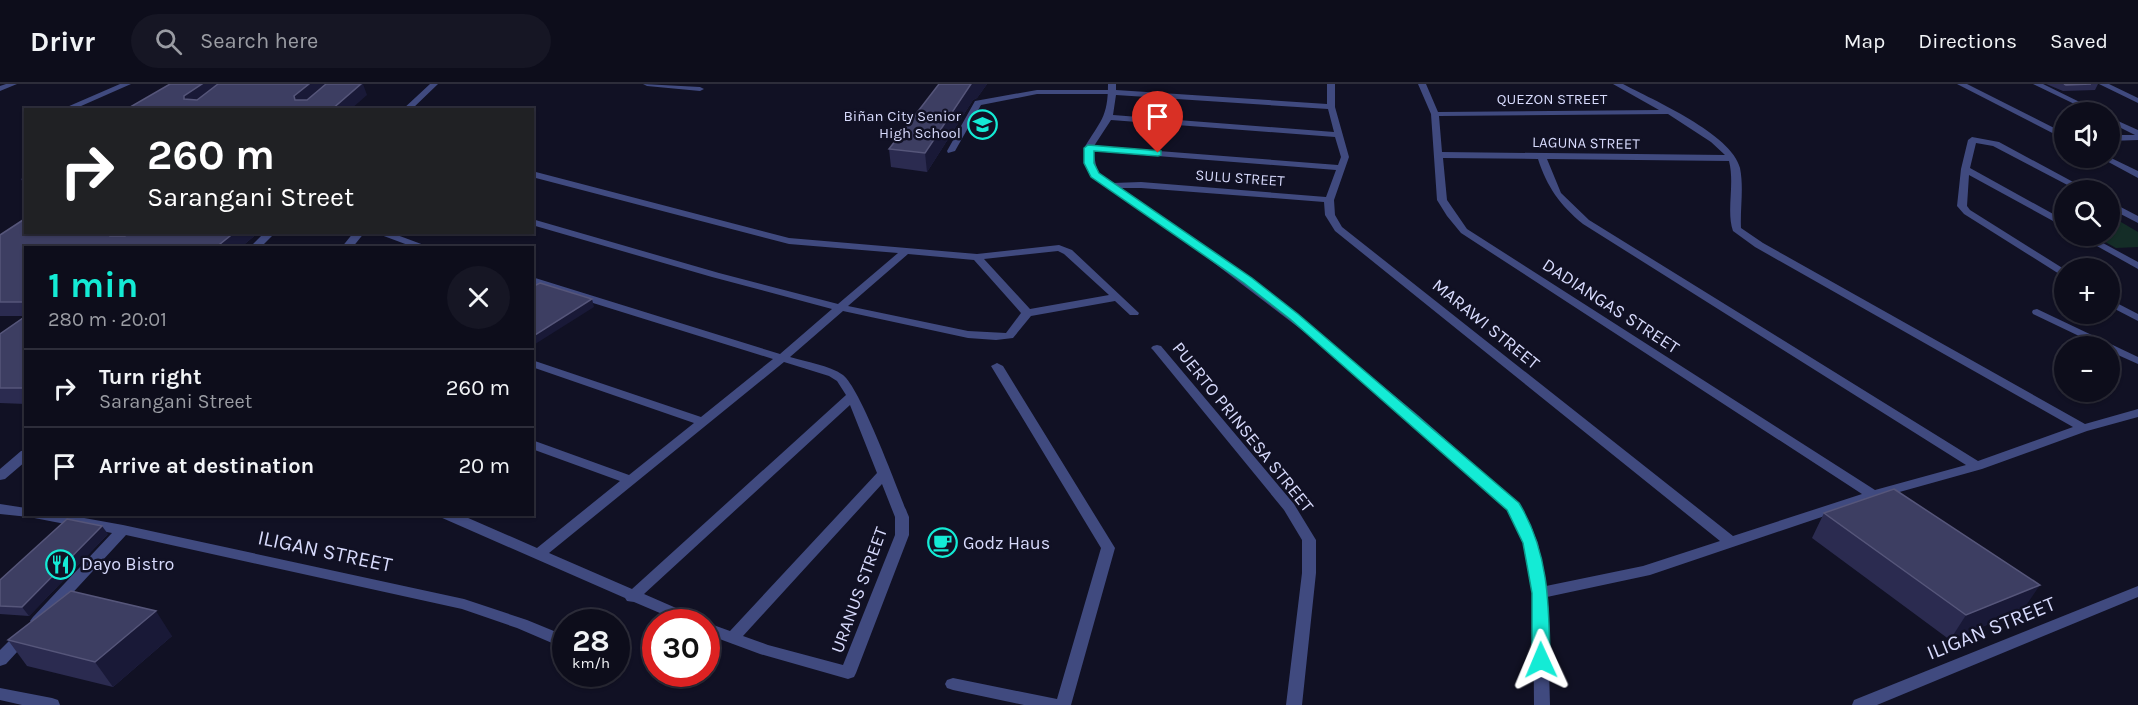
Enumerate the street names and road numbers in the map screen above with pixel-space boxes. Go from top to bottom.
street label: QUEZON STREET [1497,90,1608,108]
street label: LAGUNA STREET [1532,133,1640,153]
street label: SULU STREET [1195,166,1286,190]
street label: DADIANGAS STREET [1538,253,1684,359]
street label: MARAWI STREET [1428,274,1544,374]
street label: PUERTO PRINSESA STREET [1168,337,1318,517]
street label: URANUS STREET [826,524,892,656]
street label: ILIGAN STREET [256,525,395,577]
street label: ILIGAN STREET [1923,591,2059,665]

